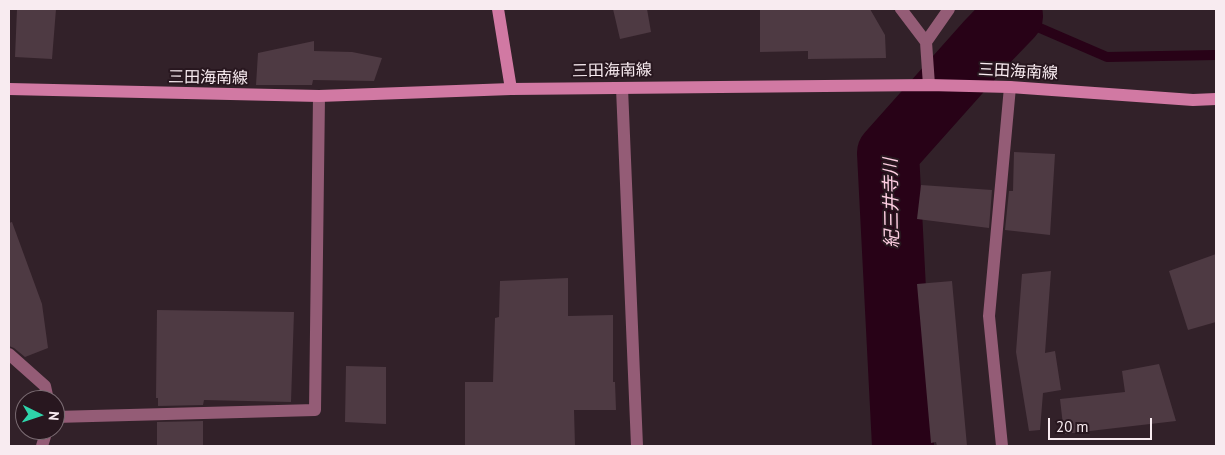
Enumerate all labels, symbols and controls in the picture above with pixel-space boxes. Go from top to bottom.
street label: 三田海南線 [978,60,1058,84]
street label: 三田海南線 [572,61,652,81]
street label: 三田海南線 [168,68,248,88]
water label: 紀三井寺川 [880,158,904,248]
north arrow [15,390,65,440]
scale bar [1050,408,1154,440]
text: N [45,411,63,421]
text: 20 m [1056,417,1089,436]

